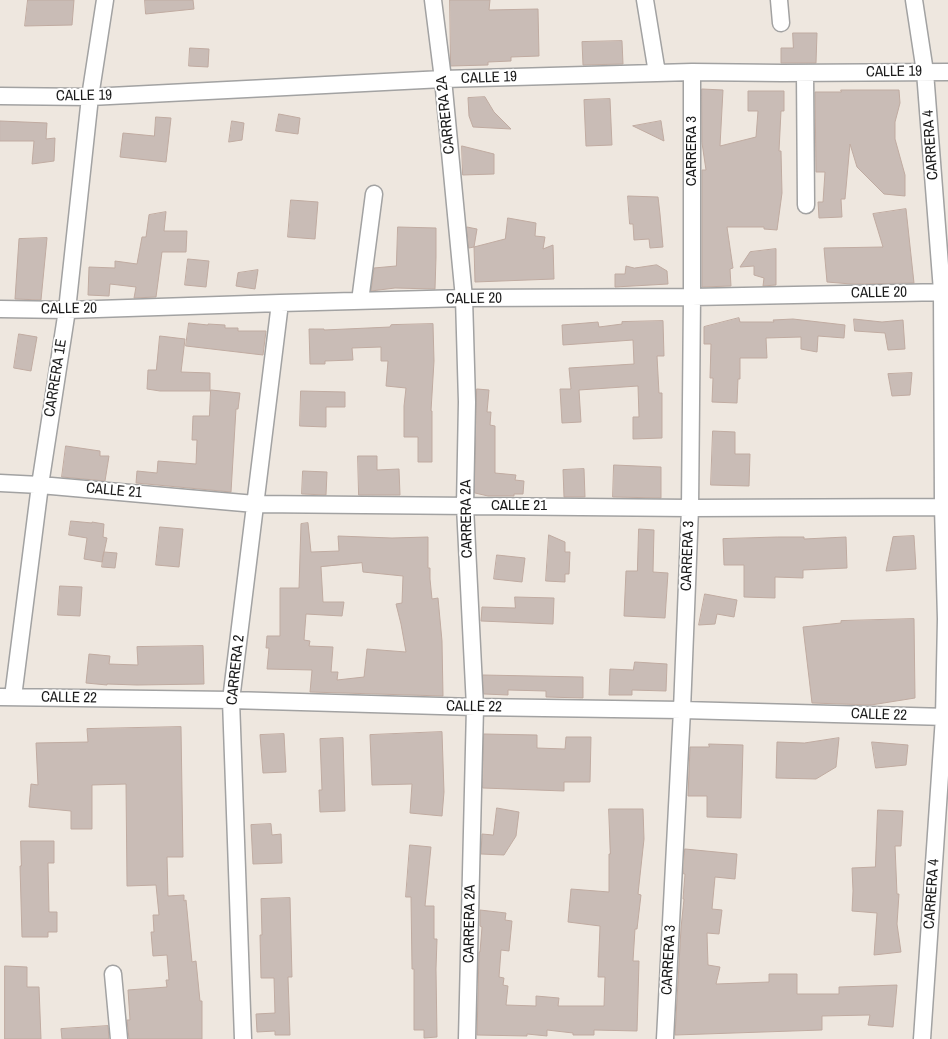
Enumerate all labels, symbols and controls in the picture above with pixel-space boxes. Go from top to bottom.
street label: CALLE 19 [866,63,922,81]
street label: CALLE 19 [461,68,517,88]
street label: CARRERA 2A [433,75,459,155]
street label: CALLE 19 [56,87,112,105]
street label: CARRERA 4 [920,109,942,181]
street label: CARRERA 3 [683,116,701,186]
street label: CALLE 20 [851,284,907,302]
street label: CALLE 20 [446,290,502,308]
street label: CALLE 20 [41,300,97,318]
street label: CARRERA 1E [41,338,71,418]
street label: CALLE 21 [85,480,143,502]
street label: CARRERA 2A [457,480,477,558]
street label: CALLE 21 [491,497,547,515]
street label: CARRERA 3 [678,521,698,591]
street label: CARRERA 2 [223,634,249,706]
street label: CALLE 22 [41,689,97,707]
street label: CALLE 22 [446,698,502,716]
street label: CALLE 22 [851,705,907,725]
street label: CARRERA 4 [921,858,943,930]
street label: CARRERA 2A [460,885,480,963]
street label: CARRERA 3 [658,924,680,996]

